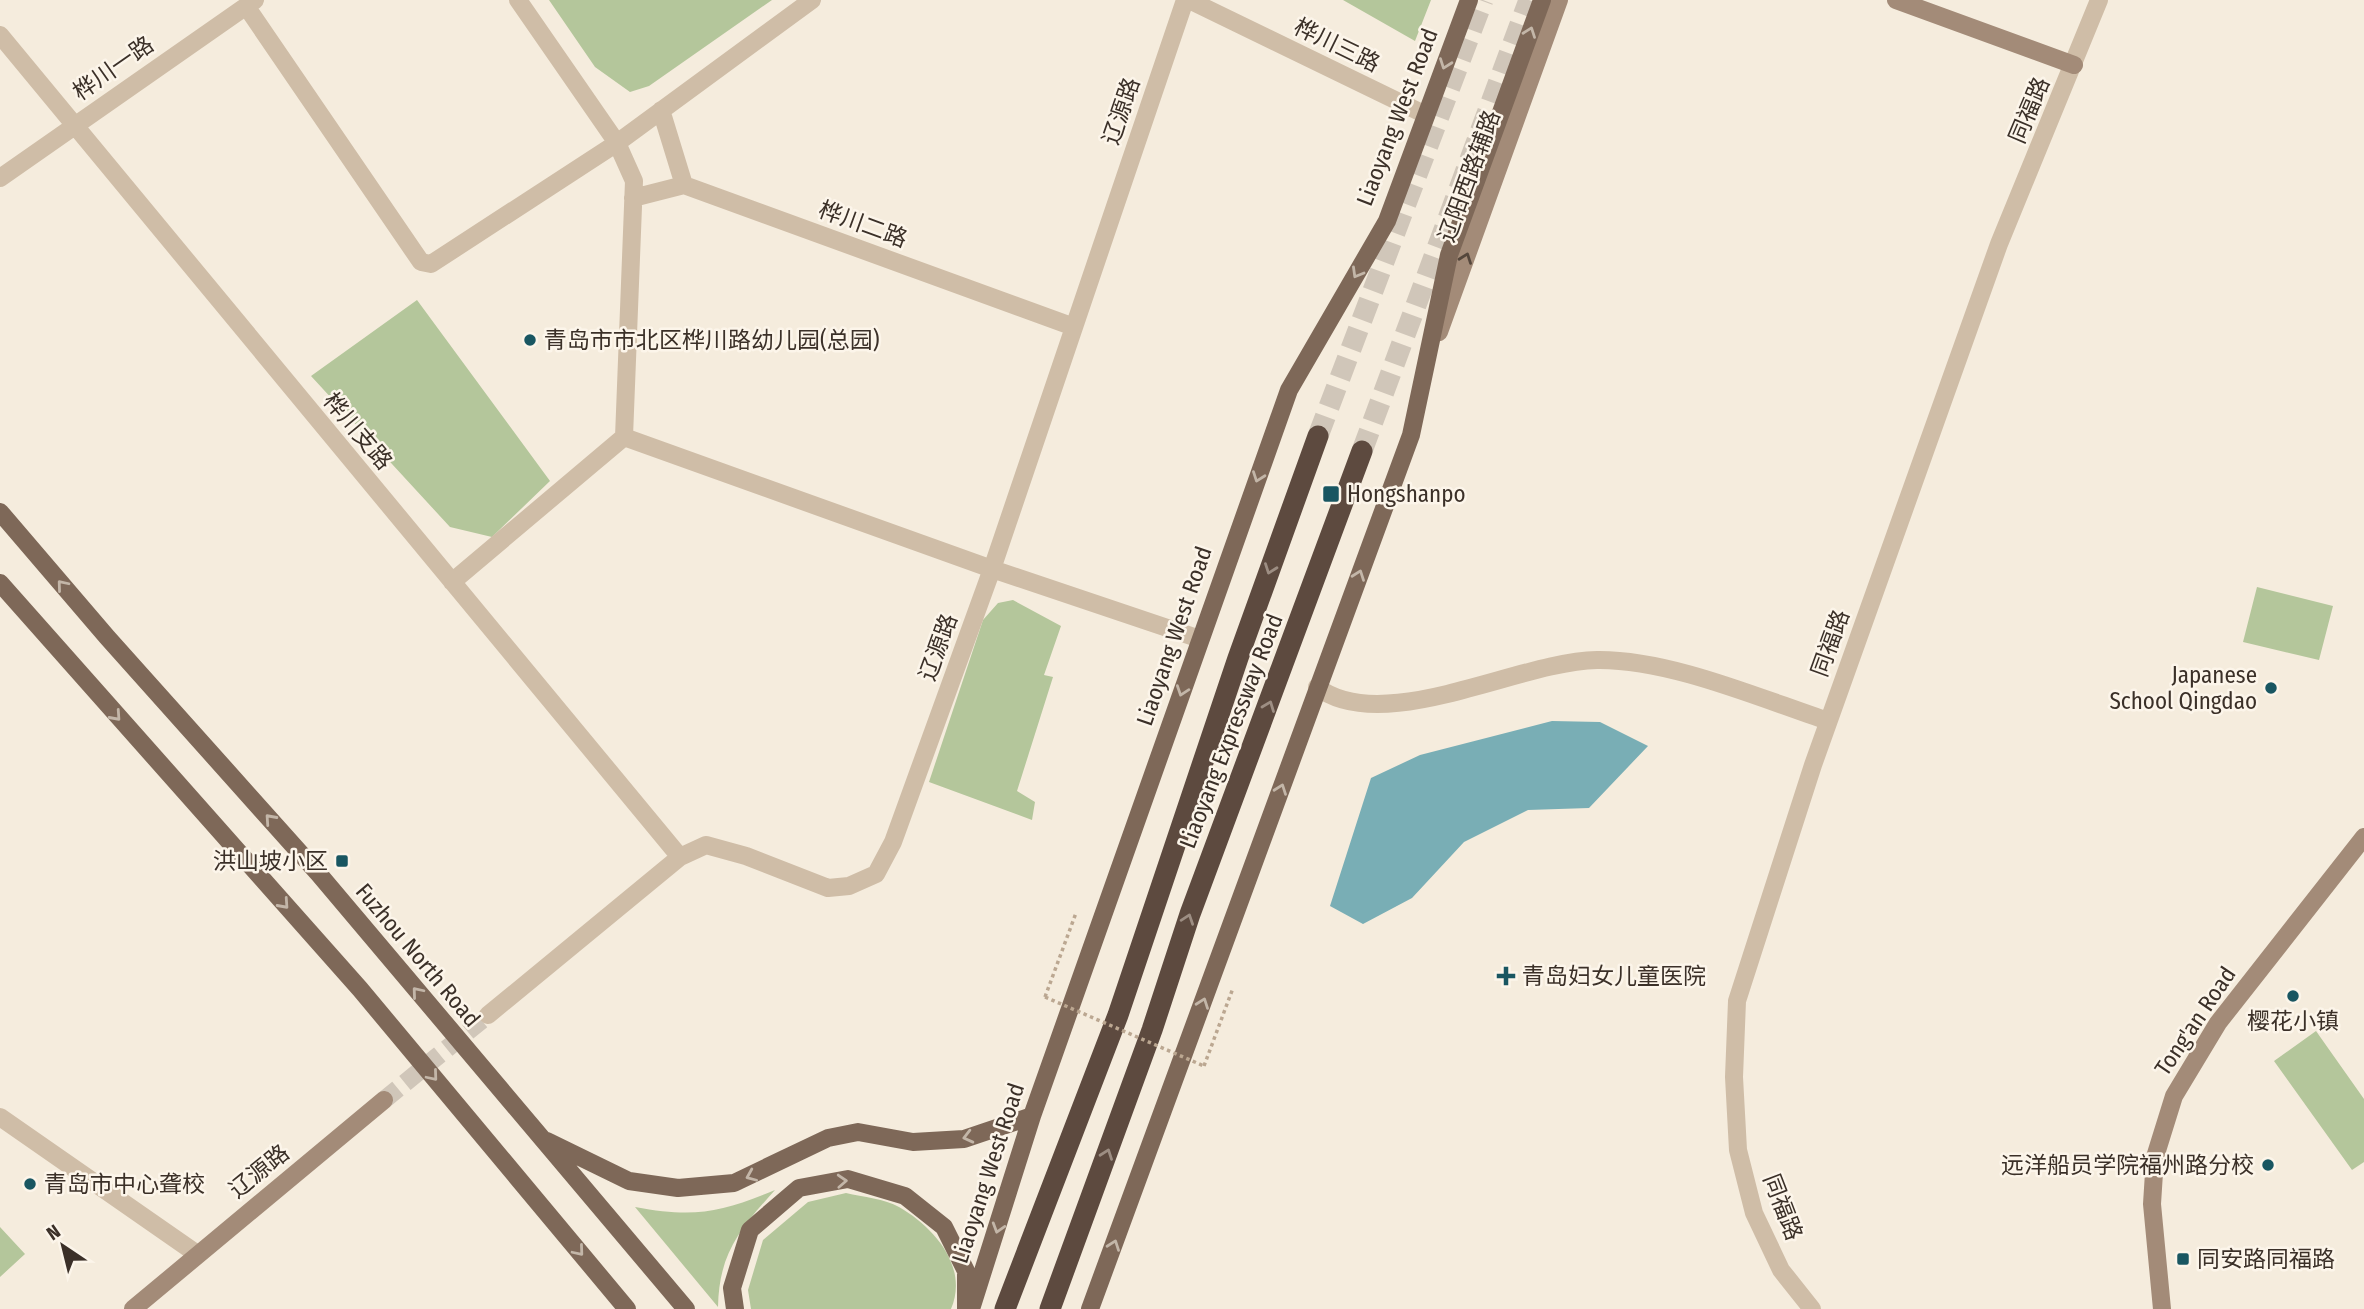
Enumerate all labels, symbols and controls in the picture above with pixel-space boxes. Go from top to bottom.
street label: 桦川三路 [1290,12,1384,78]
street label: Liaoyang West Road [1350,24,1444,210]
one-way arrow [1522,27,1536,39]
street label: 桦川一路 [67,30,159,106]
one-way arrow [1440,58,1454,70]
street label: 同福路 [2003,73,2055,147]
street label: 辽源路 [1097,74,1145,148]
street label: 辽阳西路辅路 [1432,106,1506,246]
street label: 桦川二路 [815,195,911,253]
one-way arrow [1457,253,1471,265]
one-way arrow [1352,265,1365,278]
place label: 青岛市市北区桦川路幼儿园(总园) [544,326,880,354]
marker: 青岛市市北区桦川路幼儿园(总园) [522,332,538,348]
street label: 桦川支路 [318,387,398,475]
one-way arrow [1252,470,1266,482]
place label: Hongshanpo [1347,480,1465,508]
marker: Hongshanpo [1321,484,1341,504]
street label: Liaoyang West Road [1130,543,1218,729]
one-way arrow [1264,562,1278,574]
one-way arrow [1351,570,1365,582]
one-way arrow [58,580,71,593]
street label: 同福路 [1805,606,1855,680]
street label: 辽源路 [913,610,963,684]
street label: Liaoyang Expressway Road [1173,610,1289,852]
place label: Japanese School Qingdao [2109,661,2257,715]
marker: Japanese School Qingdao [2263,680,2279,696]
one-way arrow [1176,685,1190,697]
one-way arrow [1260,700,1274,712]
one-way arrow [108,708,121,721]
one-way arrow [1272,783,1286,795]
one-way arrow [265,814,278,827]
place label: 洪山坡小区 [213,847,328,875]
marker: 洪山坡小区 [334,853,350,869]
street label: Fuzhou North Road [350,878,486,1032]
one-way arrow [276,896,289,909]
one-way arrow [1180,913,1194,925]
street label: Tong'an Road [2148,961,2242,1081]
place label: 青岛妇女儿童医院 [1522,962,1706,990]
marker: 青岛妇女儿童医院 [1496,966,1516,986]
one-way arrow [413,988,425,1001]
marker: 樱花小镇 [2285,988,2301,1004]
one-way arrow [1195,997,1209,1009]
place label: 樱花小镇 [2247,1007,2339,1035]
one-way arrow [425,1068,437,1081]
street label: Liaoyang West Road [946,1079,1030,1267]
one-way arrow [962,1129,974,1143]
street label: 辽源路 [223,1138,295,1204]
one-way arrow [1099,1148,1113,1160]
place label: 远洋船员学院福州路分校 [2001,1151,2254,1179]
marker: 远洋船员学院福州路分校 [2260,1157,2276,1173]
one-way arrow [746,1168,758,1182]
place label: 青岛市中心聋校 [44,1170,205,1198]
street label: 同福路 [1758,1170,1808,1244]
one-way arrow [837,1174,848,1189]
marker: 青岛市中心聋校 [22,1176,38,1192]
north arrow [28,1211,98,1281]
text: N [42,1220,65,1245]
one-way arrow [991,1221,1006,1233]
one-way arrow [1105,1239,1119,1251]
one-way arrow [571,1242,583,1255]
place label: 同安路同福路 [2197,1245,2335,1273]
marker: 同安路同福路 [2175,1251,2191,1267]

